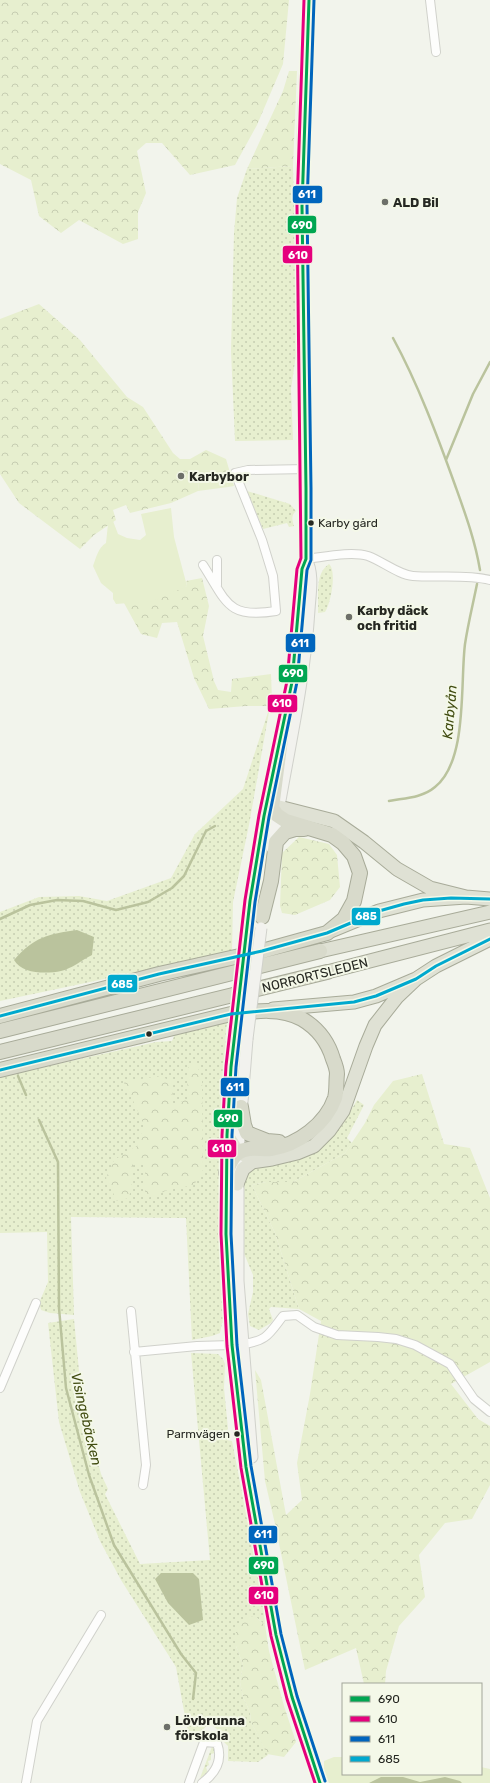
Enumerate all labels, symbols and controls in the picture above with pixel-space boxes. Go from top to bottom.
line badge: 611 [292,185,323,204]
text: 611 [298,188,316,201]
place label: ALD Bil [393,195,439,210]
marker: ALD Bil [380,197,390,207]
line badge: 690 [287,215,317,234]
text: 690 [291,219,313,232]
line badge: 610 [282,245,313,264]
text: 610 [288,249,308,262]
place label: Karbybor [189,469,249,484]
marker: Karbybor [176,471,186,481]
place label: Karby gård [318,516,378,530]
marker: Karby gård [306,518,316,528]
place label: Karby däck och fritid [357,603,429,633]
marker: Karby däck och fritid [344,612,354,622]
line badge: 611 [285,633,316,653]
text: 611 [291,637,309,650]
line badge: 690 [278,664,308,683]
text: 690 [282,667,304,680]
water label: Karbyån [439,684,461,740]
line badge: 610 [267,694,298,713]
text: 610 [272,697,292,710]
line badge: 685 [351,907,381,926]
text: 685 [355,910,377,923]
street label: NORRORTSLEDEN [260,955,370,995]
line badge: 685 [107,974,138,993]
text: 685 [111,978,133,991]
unlabelled marker [144,1029,154,1039]
line badge: 611 [220,1077,250,1097]
text: 611 [226,1081,244,1094]
line badge: 690 [213,1109,243,1128]
text: 690 [217,1112,239,1125]
line badge: 610 [207,1139,237,1158]
text: 610 [212,1142,232,1155]
water label: Visingebäcken [67,1371,105,1467]
place label: Parmvägen [167,1427,230,1441]
marker: Parmvägen [232,1429,242,1439]
line badge: 611 [248,1525,278,1544]
text: 611 [254,1528,272,1541]
line badge: 690 [248,1556,279,1575]
text: 690 [253,1559,275,1572]
line badge: 610 [248,1586,279,1605]
text: 610 [254,1589,274,1602]
legend [342,1683,482,1775]
text: 690 [378,1692,400,1706]
text: 610 [378,1712,398,1726]
place label: Lövbrunna förskola [175,1713,245,1743]
marker: Lövbrunna förskola [162,1722,172,1732]
text: 611 [378,1732,395,1746]
text: 685 [378,1752,400,1766]

